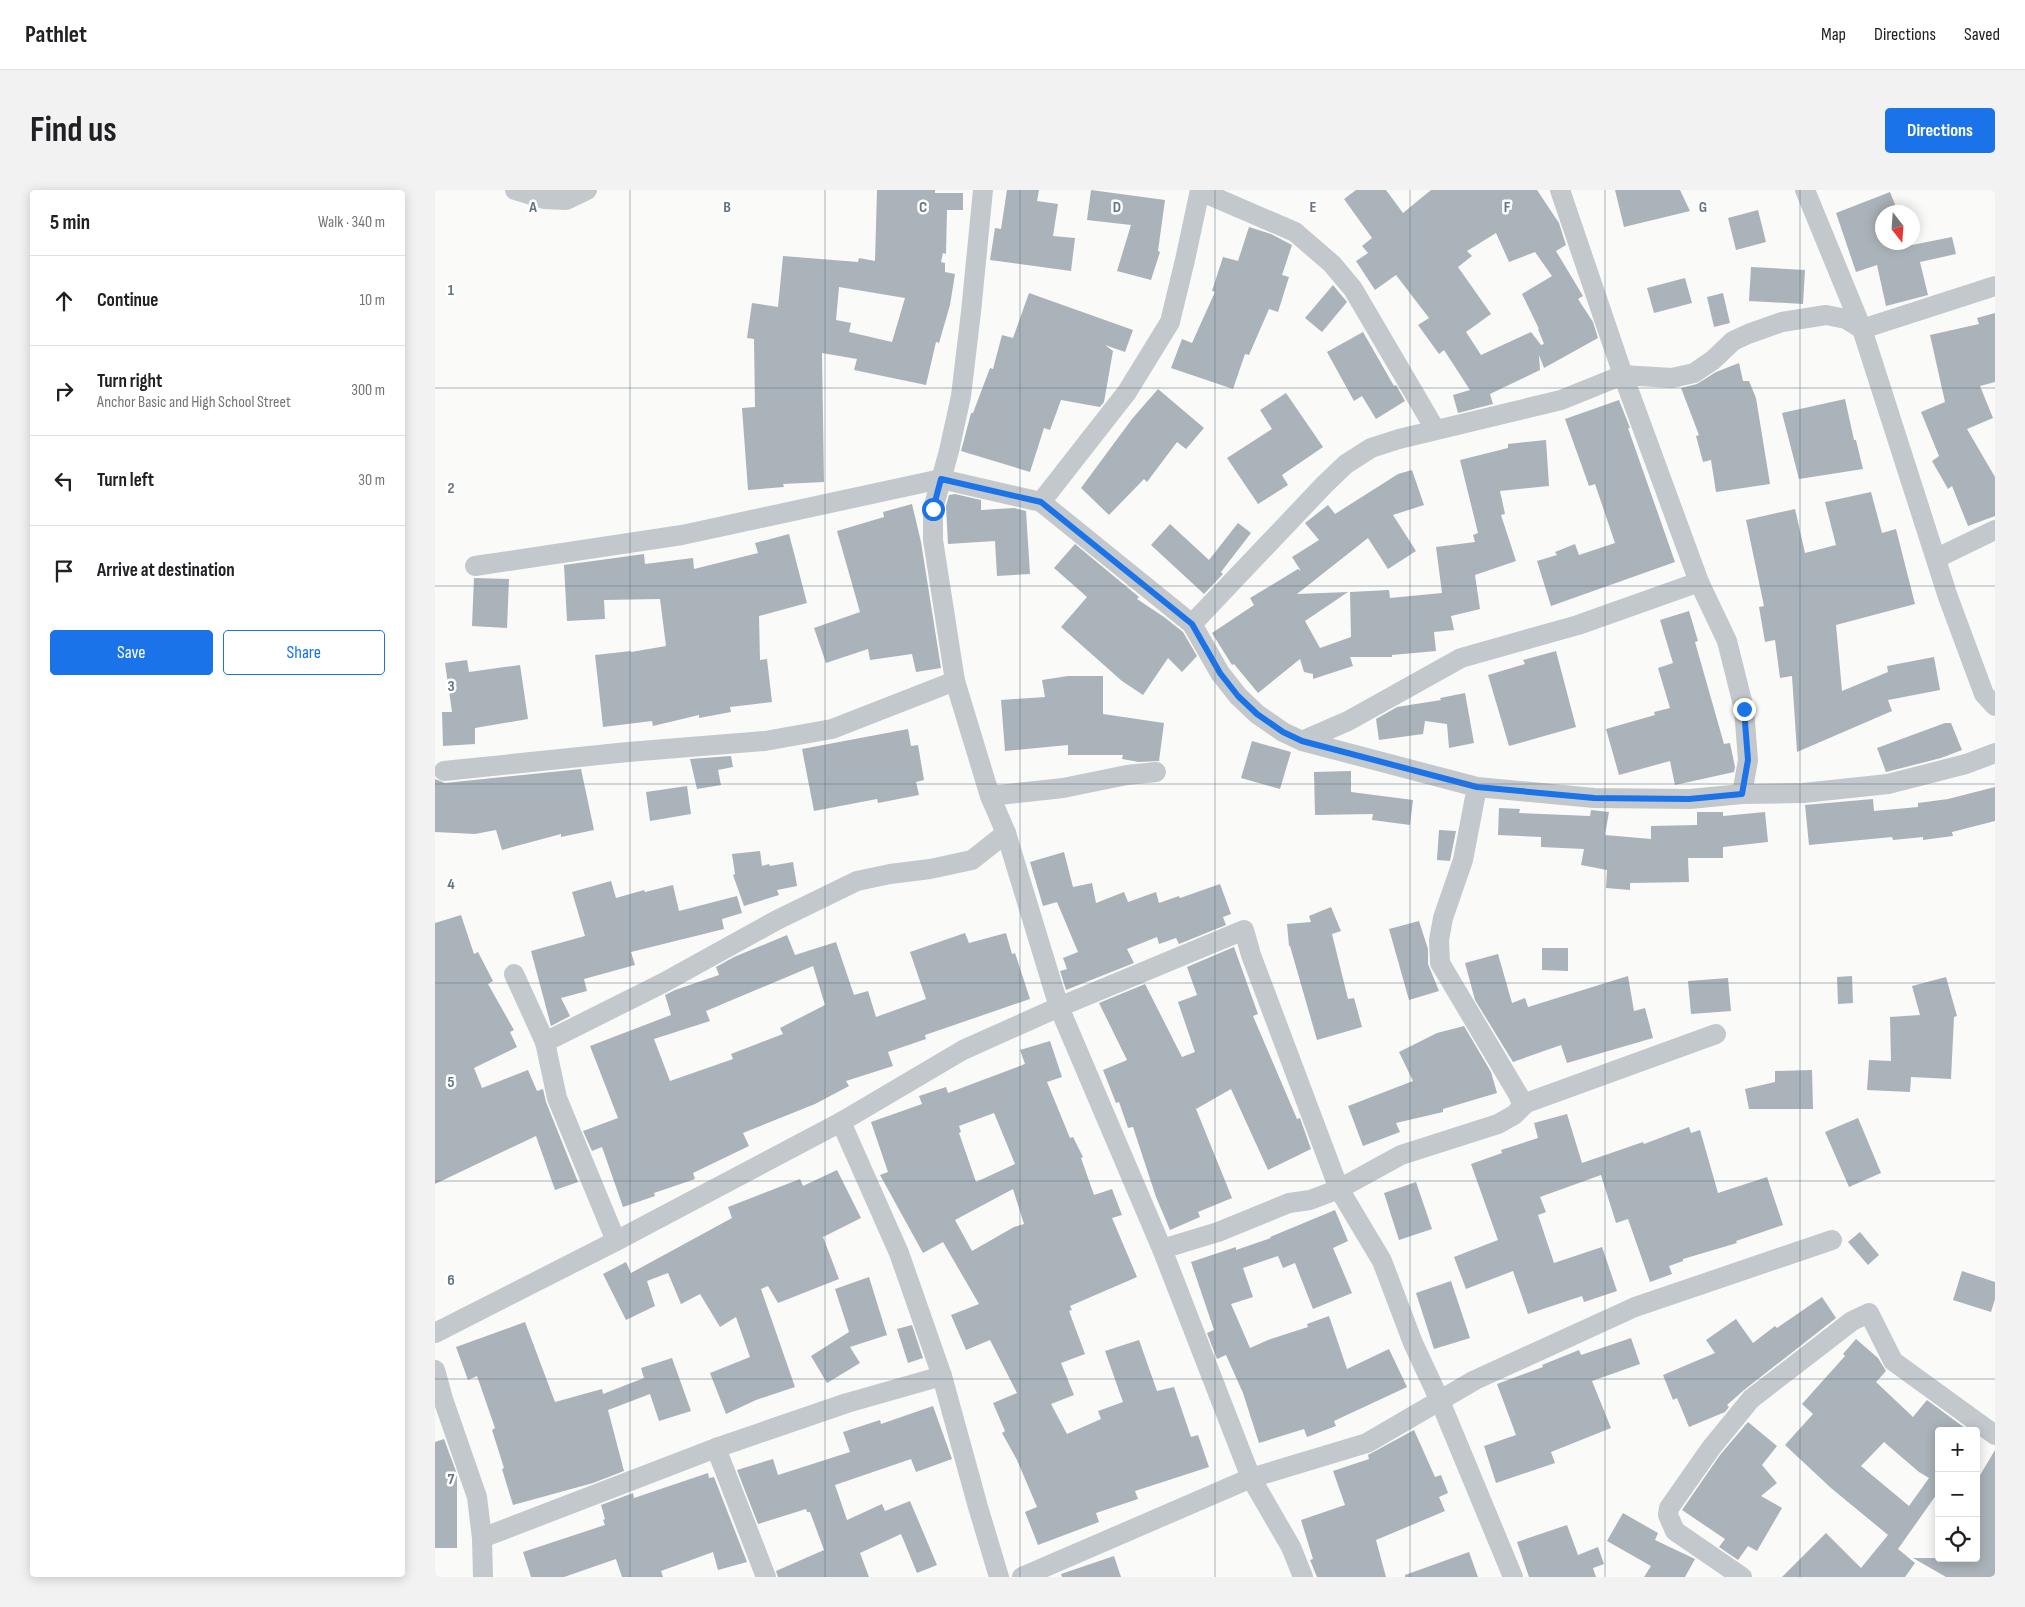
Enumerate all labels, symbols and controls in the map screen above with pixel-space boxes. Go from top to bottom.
text: Pathlet [25,20,87,49]
text: Map [1821,24,1846,45]
text: Directions [1874,24,1936,45]
text: Saved [1964,24,2000,45]
button: Directions [1885,108,1995,153]
text: Find us [30,109,117,152]
text: A [528,198,537,217]
text: B [723,198,731,217]
text: C [919,198,927,217]
text: D [1113,198,1121,217]
text: E [1310,198,1317,217]
text: F [1504,198,1511,217]
text: G [1699,198,1707,217]
north arrow [1875,205,1920,250]
text: 5 min [50,210,90,235]
text: Walk · 340 m [318,213,385,232]
text: 1 [448,281,455,300]
icon: ahead [50,287,78,315]
text: Continue [97,289,158,312]
text: 10 m [359,291,385,310]
text: Turn right [97,370,162,393]
icon: right [50,377,78,405]
text: 300 m [351,381,385,400]
text: Anchor Basic and High School Street [97,393,291,412]
icon: left [50,467,78,495]
text: Turn left [97,469,154,492]
text: 30 m [358,471,385,490]
text: 2 [447,479,455,498]
route start [922,498,945,521]
icon: arrive [50,557,78,585]
text: Arrive at destination [97,559,235,582]
button: Save [50,630,213,675]
button: Share [223,630,385,675]
text: 3 [447,677,455,696]
route end [1733,698,1756,721]
text: 4 [447,875,455,894]
text: 5 [447,1073,455,1092]
text: 6 [447,1271,455,1290]
map controls [1935,1427,1980,1562]
button: + [1935,1427,1980,1472]
text: 7 [448,1470,455,1489]
button: − [1935,1472,1980,1517]
button: locate [1935,1517,1980,1562]

